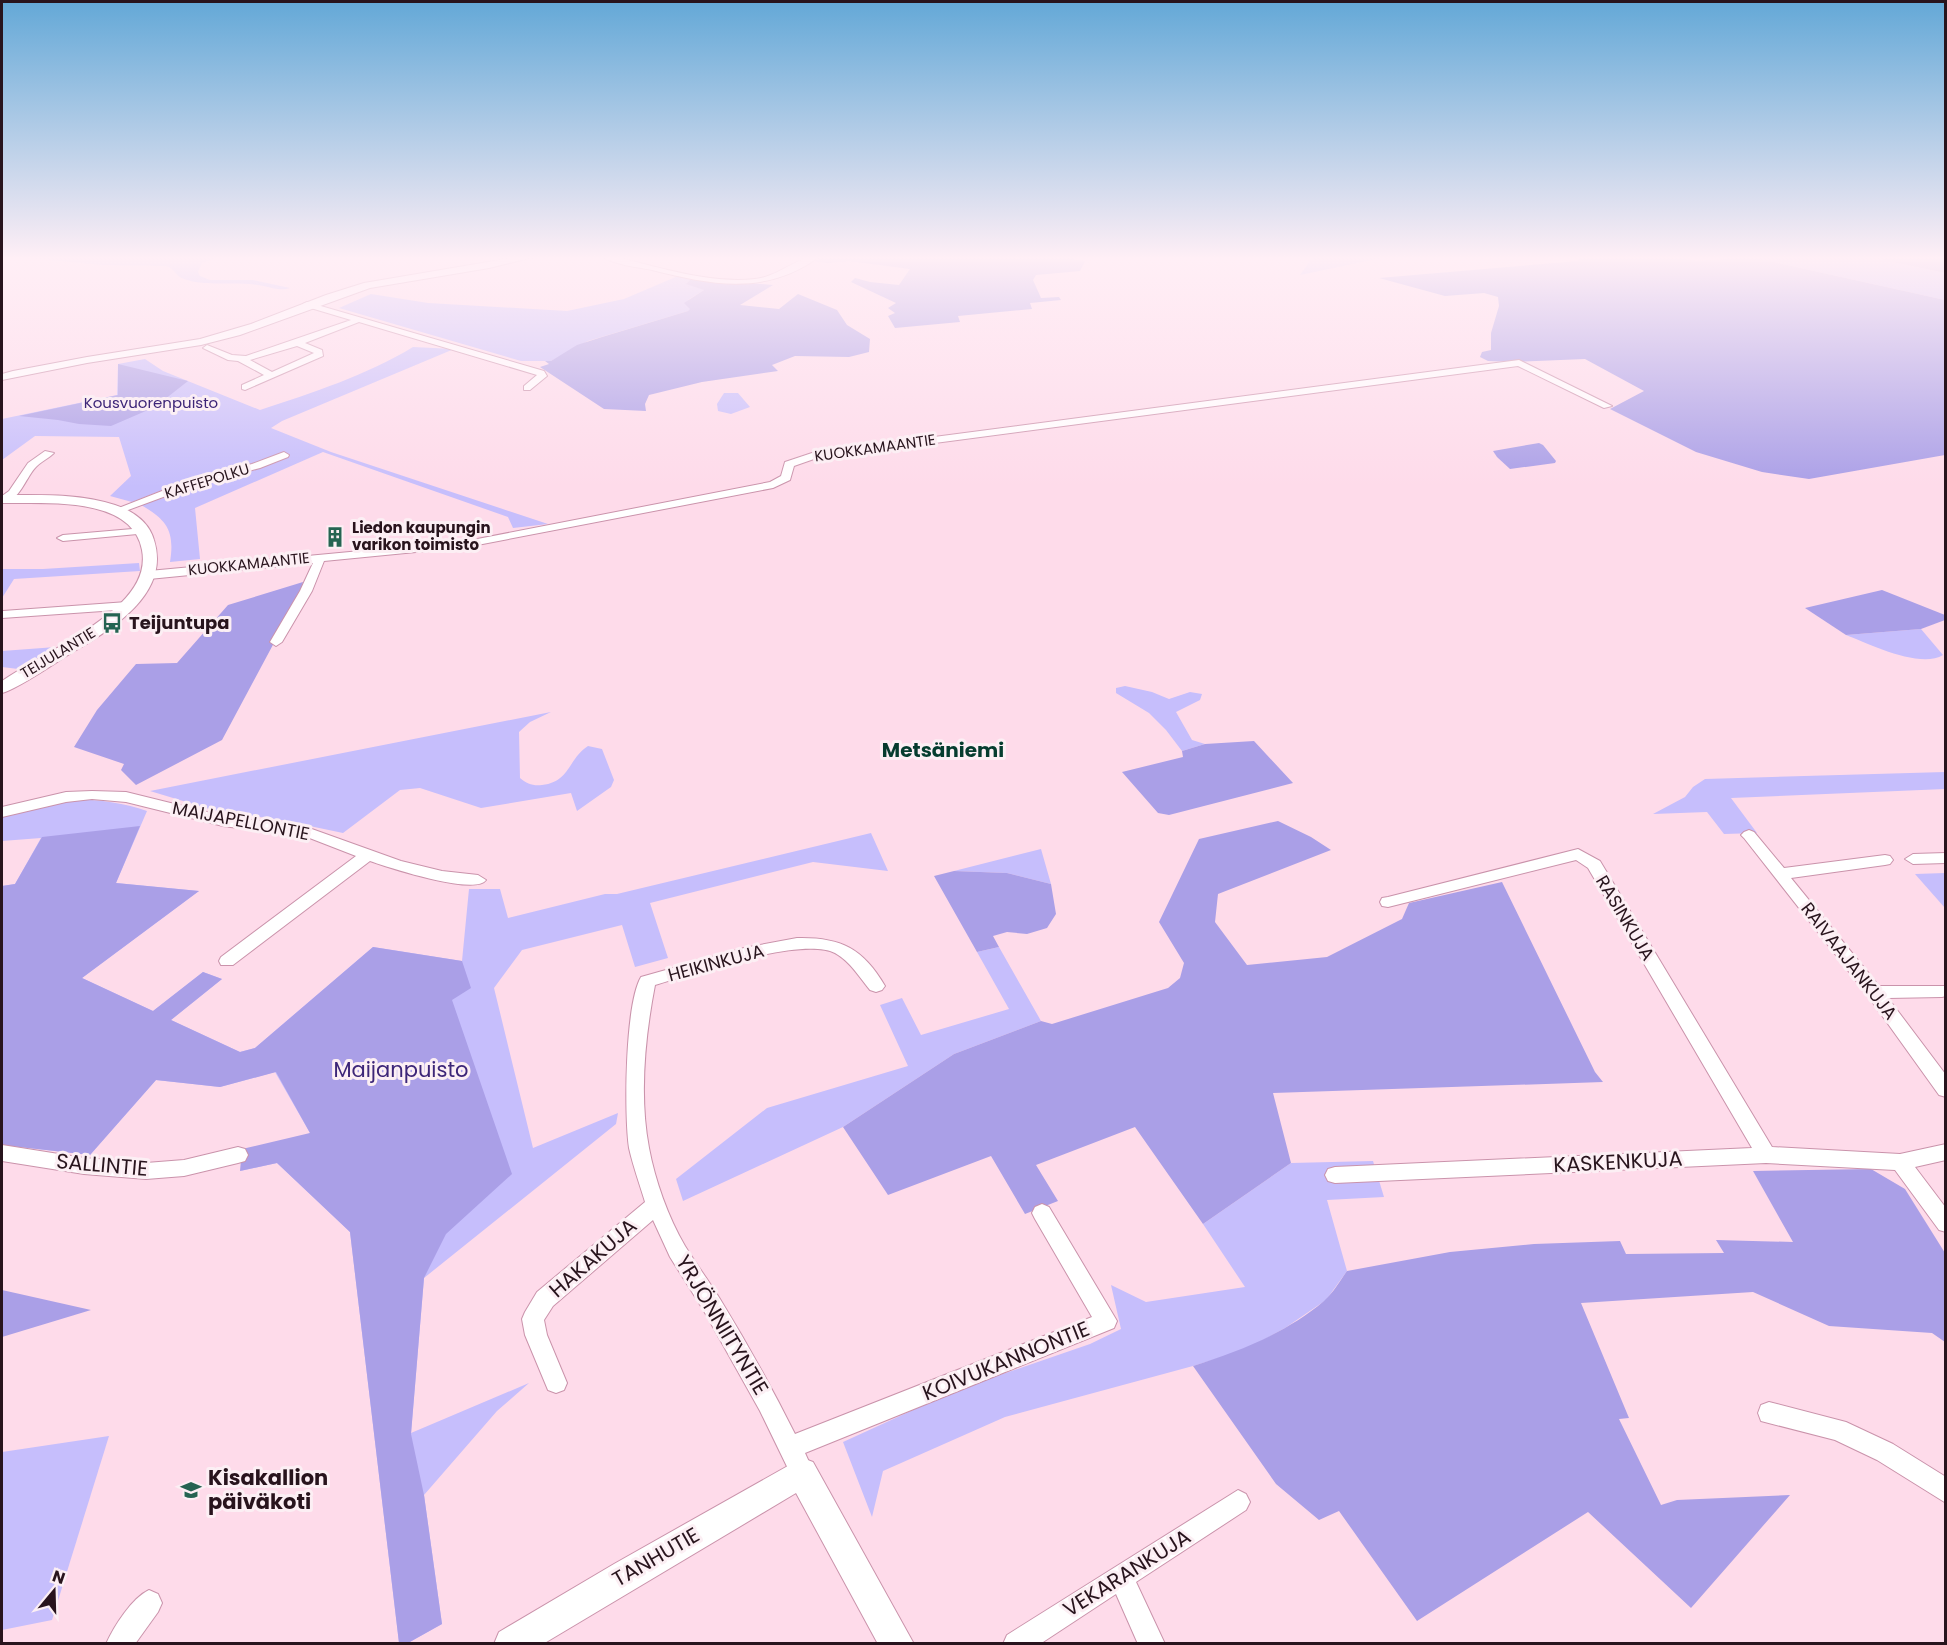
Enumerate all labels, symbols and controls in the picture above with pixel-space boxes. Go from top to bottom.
park label: Kousvuorenpuisto [84,392,218,413]
street label: KUOKKAMAANTIE [813,429,937,466]
street label: KAFFEPOLKU [162,458,252,503]
place label: Liedon kaupungin varikon toimisto [352,517,491,555]
building icon: Liedon kaupungin varikon toimisto [323,525,347,549]
street label: KUOKKAMAANTIE [187,547,311,580]
place label: Teijuntupa [129,610,229,635]
bus stop icon: Teijuntupa [100,611,124,635]
street label: TEIJULANTIE [16,622,99,683]
district label: Metsäniemi [882,736,1004,764]
street label: MAIJAPELLONTIE [170,795,312,846]
street label: RASINKUJA [1590,870,1661,965]
street label: RAIVAAJANKUJA [1796,897,1903,1025]
street label: HEIKINKUJA [665,938,767,987]
park label: Maijanpuisto [333,1055,469,1084]
street label: KASKENKUJA [1553,1144,1683,1179]
street label: SALLINTIE [55,1146,149,1183]
street label: HAKAKUJA [543,1211,643,1304]
street label: YRJÖNNIITYNTIE [669,1249,776,1400]
street label: KOIVUKANNONTIE [918,1314,1094,1407]
place label: Kisakallion päiväkoti [208,1463,328,1516]
school or university icon: Kisakallion päiväkoti [179,1478,203,1502]
street label: TANHUTIE [607,1520,705,1593]
street label: VEKARANKUJA [1057,1522,1196,1623]
north arrow [24,1561,84,1621]
text: N [49,1564,68,1590]

